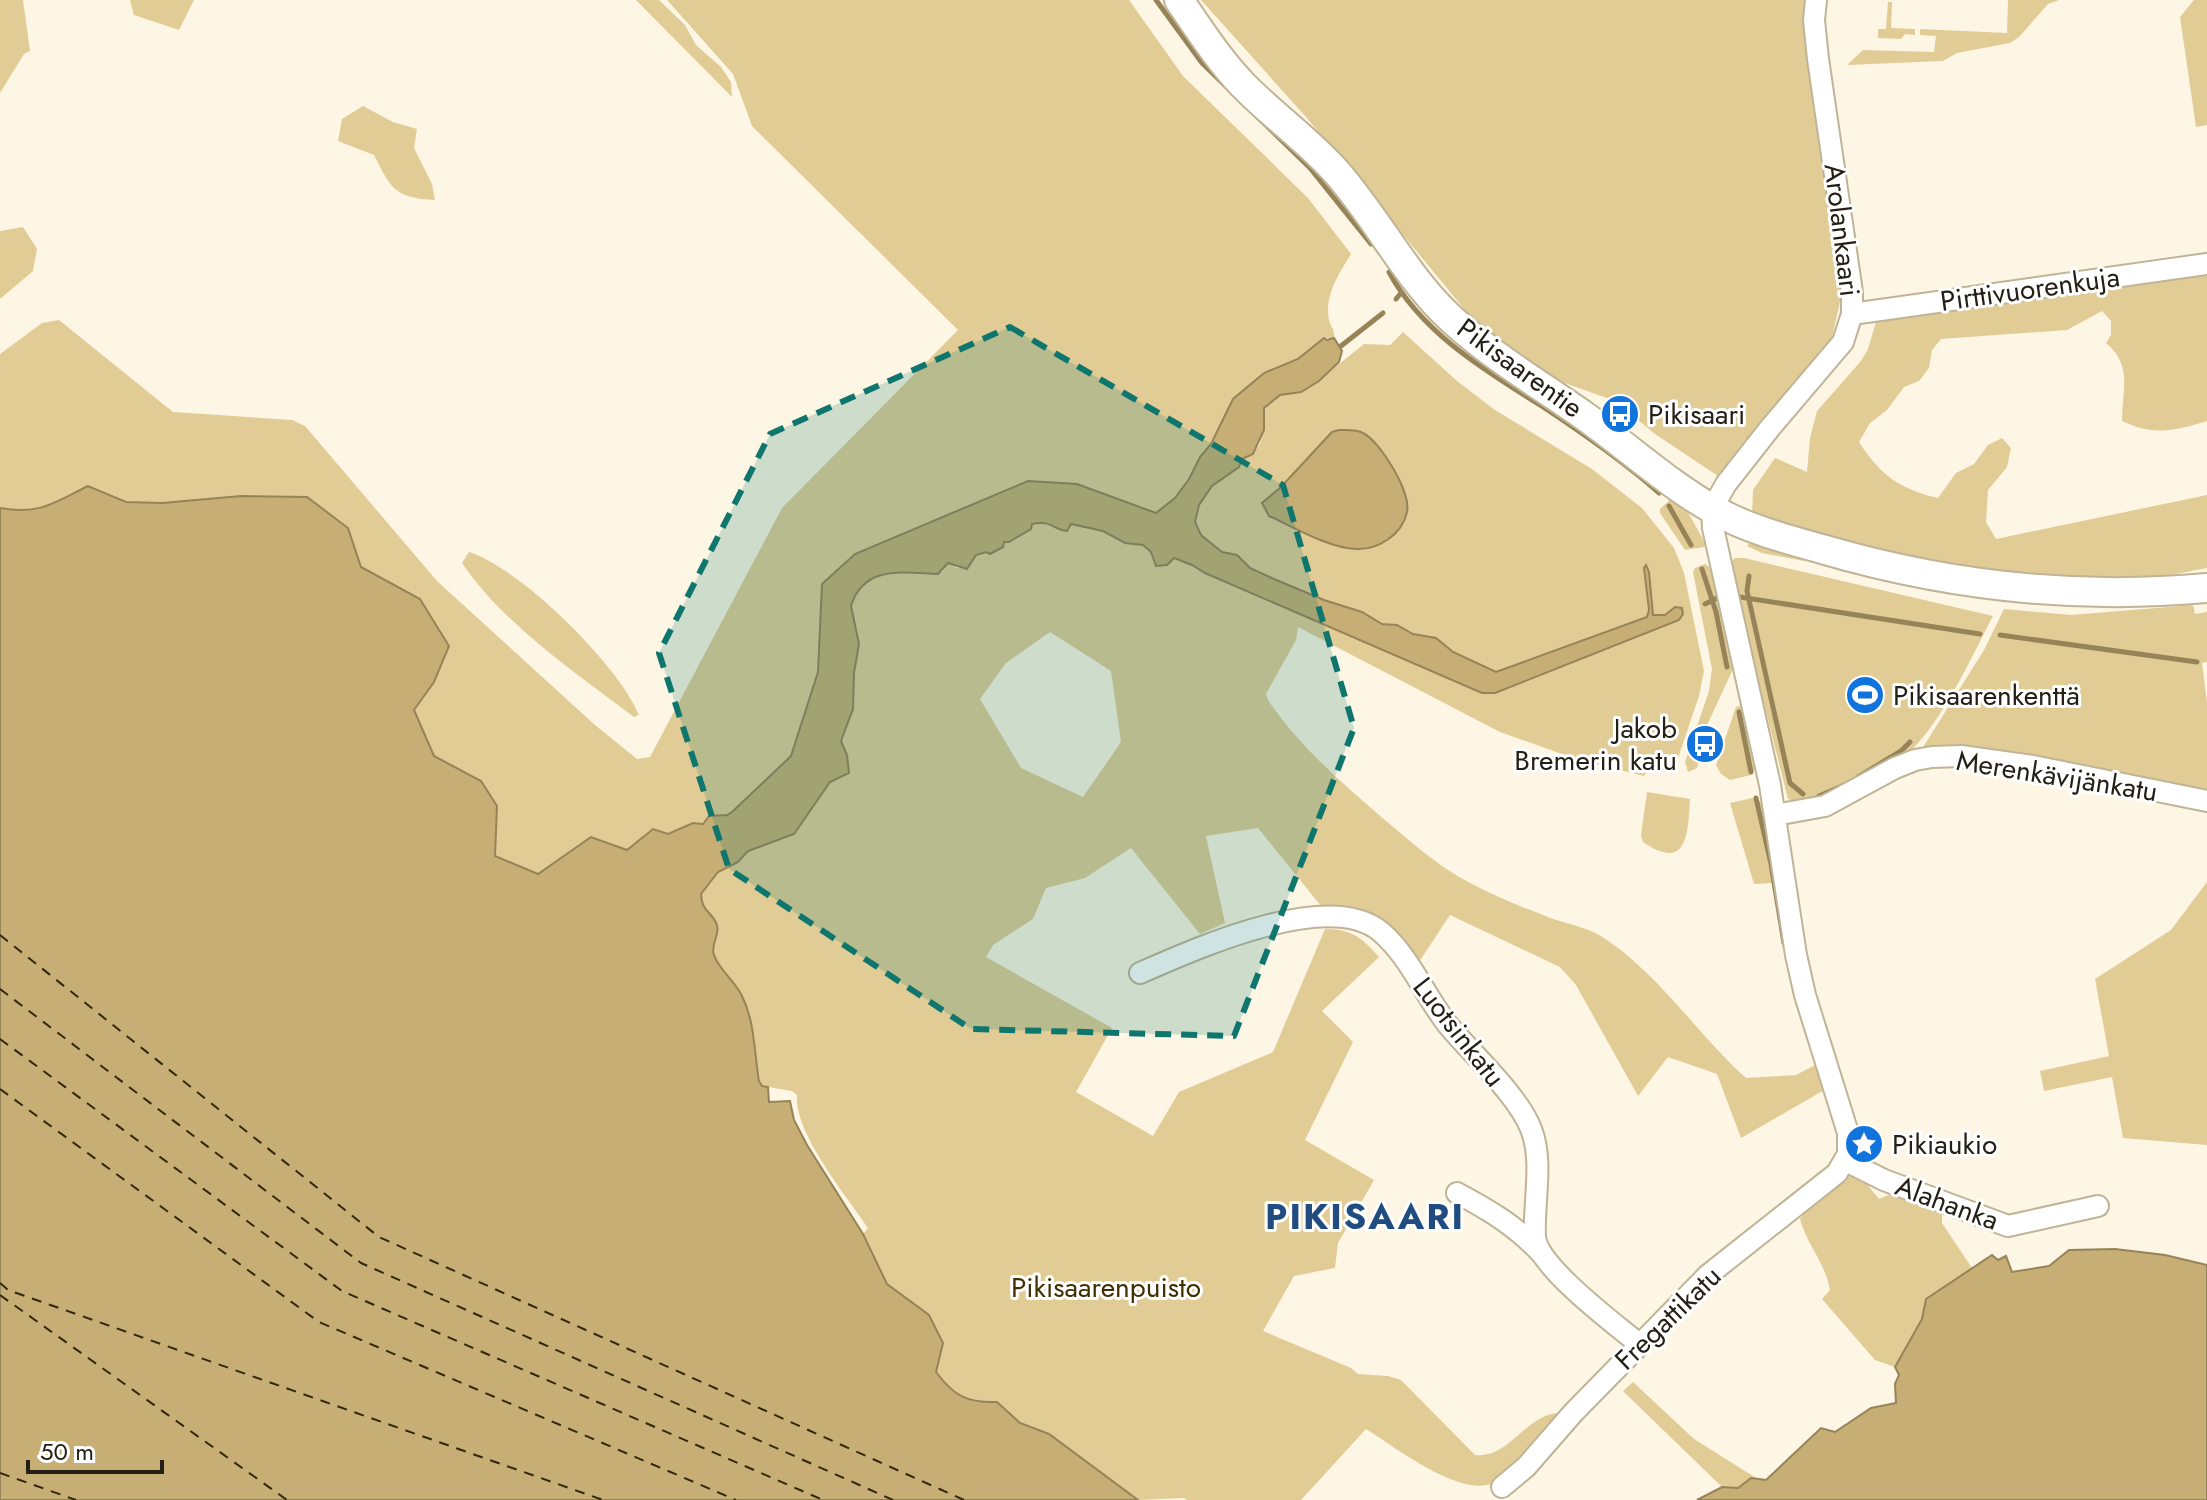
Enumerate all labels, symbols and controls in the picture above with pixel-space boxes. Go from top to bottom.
street label: Arolankaari [1814,161,1870,299]
street label: Pirttivuorenkuja [1938,256,2122,322]
street label: Pikisaarentie [1448,308,1592,428]
bus stop icon: Pikisaari [1599,393,1641,435]
place label: Pikisaari [1648,394,1745,435]
sports icon: Pikisaarenkenttä [1844,674,1886,716]
place label: Pikisaarenkenttä [1893,675,2080,716]
place label: Jakob Bremerin katu [1514,708,1677,781]
bus stop icon: Jakob Bremerin katu [1684,723,1726,765]
street label: Merenkävijänkatu [1953,740,2161,812]
street label: Luotsinkatu [1403,968,1515,1096]
place icon: Pikiaukio [1843,1123,1885,1165]
place label: Pikiaukio [1892,1124,1997,1165]
street label: Alahanka [1890,1165,2004,1241]
district label: PIKISAARI [1265,1190,1465,1242]
street label: Fregattikatu [1605,1257,1731,1379]
park label: Pikisaarenpuisto [1011,1267,1201,1308]
scale bar [28,1424,162,1474]
text: 50 m [40,1434,94,1469]

